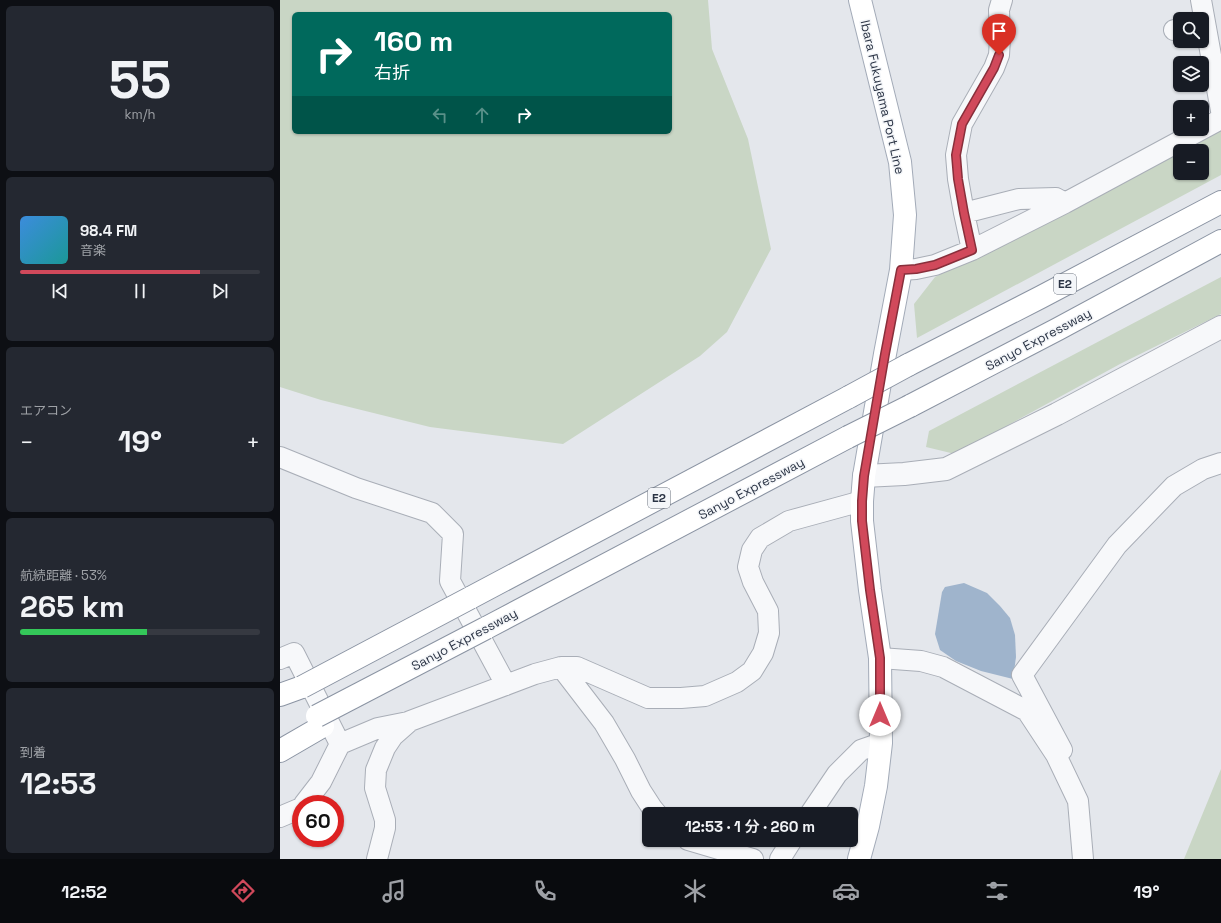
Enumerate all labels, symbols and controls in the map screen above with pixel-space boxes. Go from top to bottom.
map controls [1173,12,1209,180]
button: search [1173,12,1209,48]
pin [982,14,1016,55]
street label: Ibara Fukuyama Port Line [856,18,909,176]
icon: arrive [988,20,1010,42]
text: 160 m [374,23,453,59]
icon: right [308,28,360,80]
text: 55 [109,47,171,113]
button: layers [1173,56,1209,92]
text: 右折 [374,61,410,84]
button: + [1173,100,1209,136]
icon: left [429,104,451,126]
icon: ahead [471,104,493,126]
icon: right [513,104,535,126]
text: km/h [125,106,155,123]
button: − [1173,144,1209,180]
text: 98.4 FM [80,221,137,240]
text: 音楽 [80,242,106,259]
road number: E2 [1054,274,1076,294]
icon: previous [49,280,71,302]
icon: pause [129,280,151,302]
icon: next [209,280,231,302]
street label: Sanyo Expressway [982,304,1094,375]
text: エアコン [20,402,72,419]
text: 19° [118,422,162,461]
text: − [20,428,34,456]
text: + [246,428,260,456]
street label: Sanyo Expressway [695,453,807,524]
road number: E2 [648,488,670,508]
text: 航続距離 · 53% [20,567,107,584]
text: 265 km [20,587,125,626]
street label: Sanyo Expressway [408,604,520,675]
position arrow [859,694,901,736]
text: 到着 [20,744,46,761]
text: 12:53 [20,764,97,803]
speed limit sign: 60 [292,795,344,847]
text: 12:53 · 1 分 · 260 m [685,817,815,836]
icon: directions [229,877,257,905]
icon: music [380,877,408,905]
icon: phone [531,877,559,905]
icon: climate [681,877,709,905]
icon: car [832,877,860,905]
icon: filters [983,877,1011,905]
text: 12:52 [61,880,107,903]
text: 19° [1133,880,1160,903]

